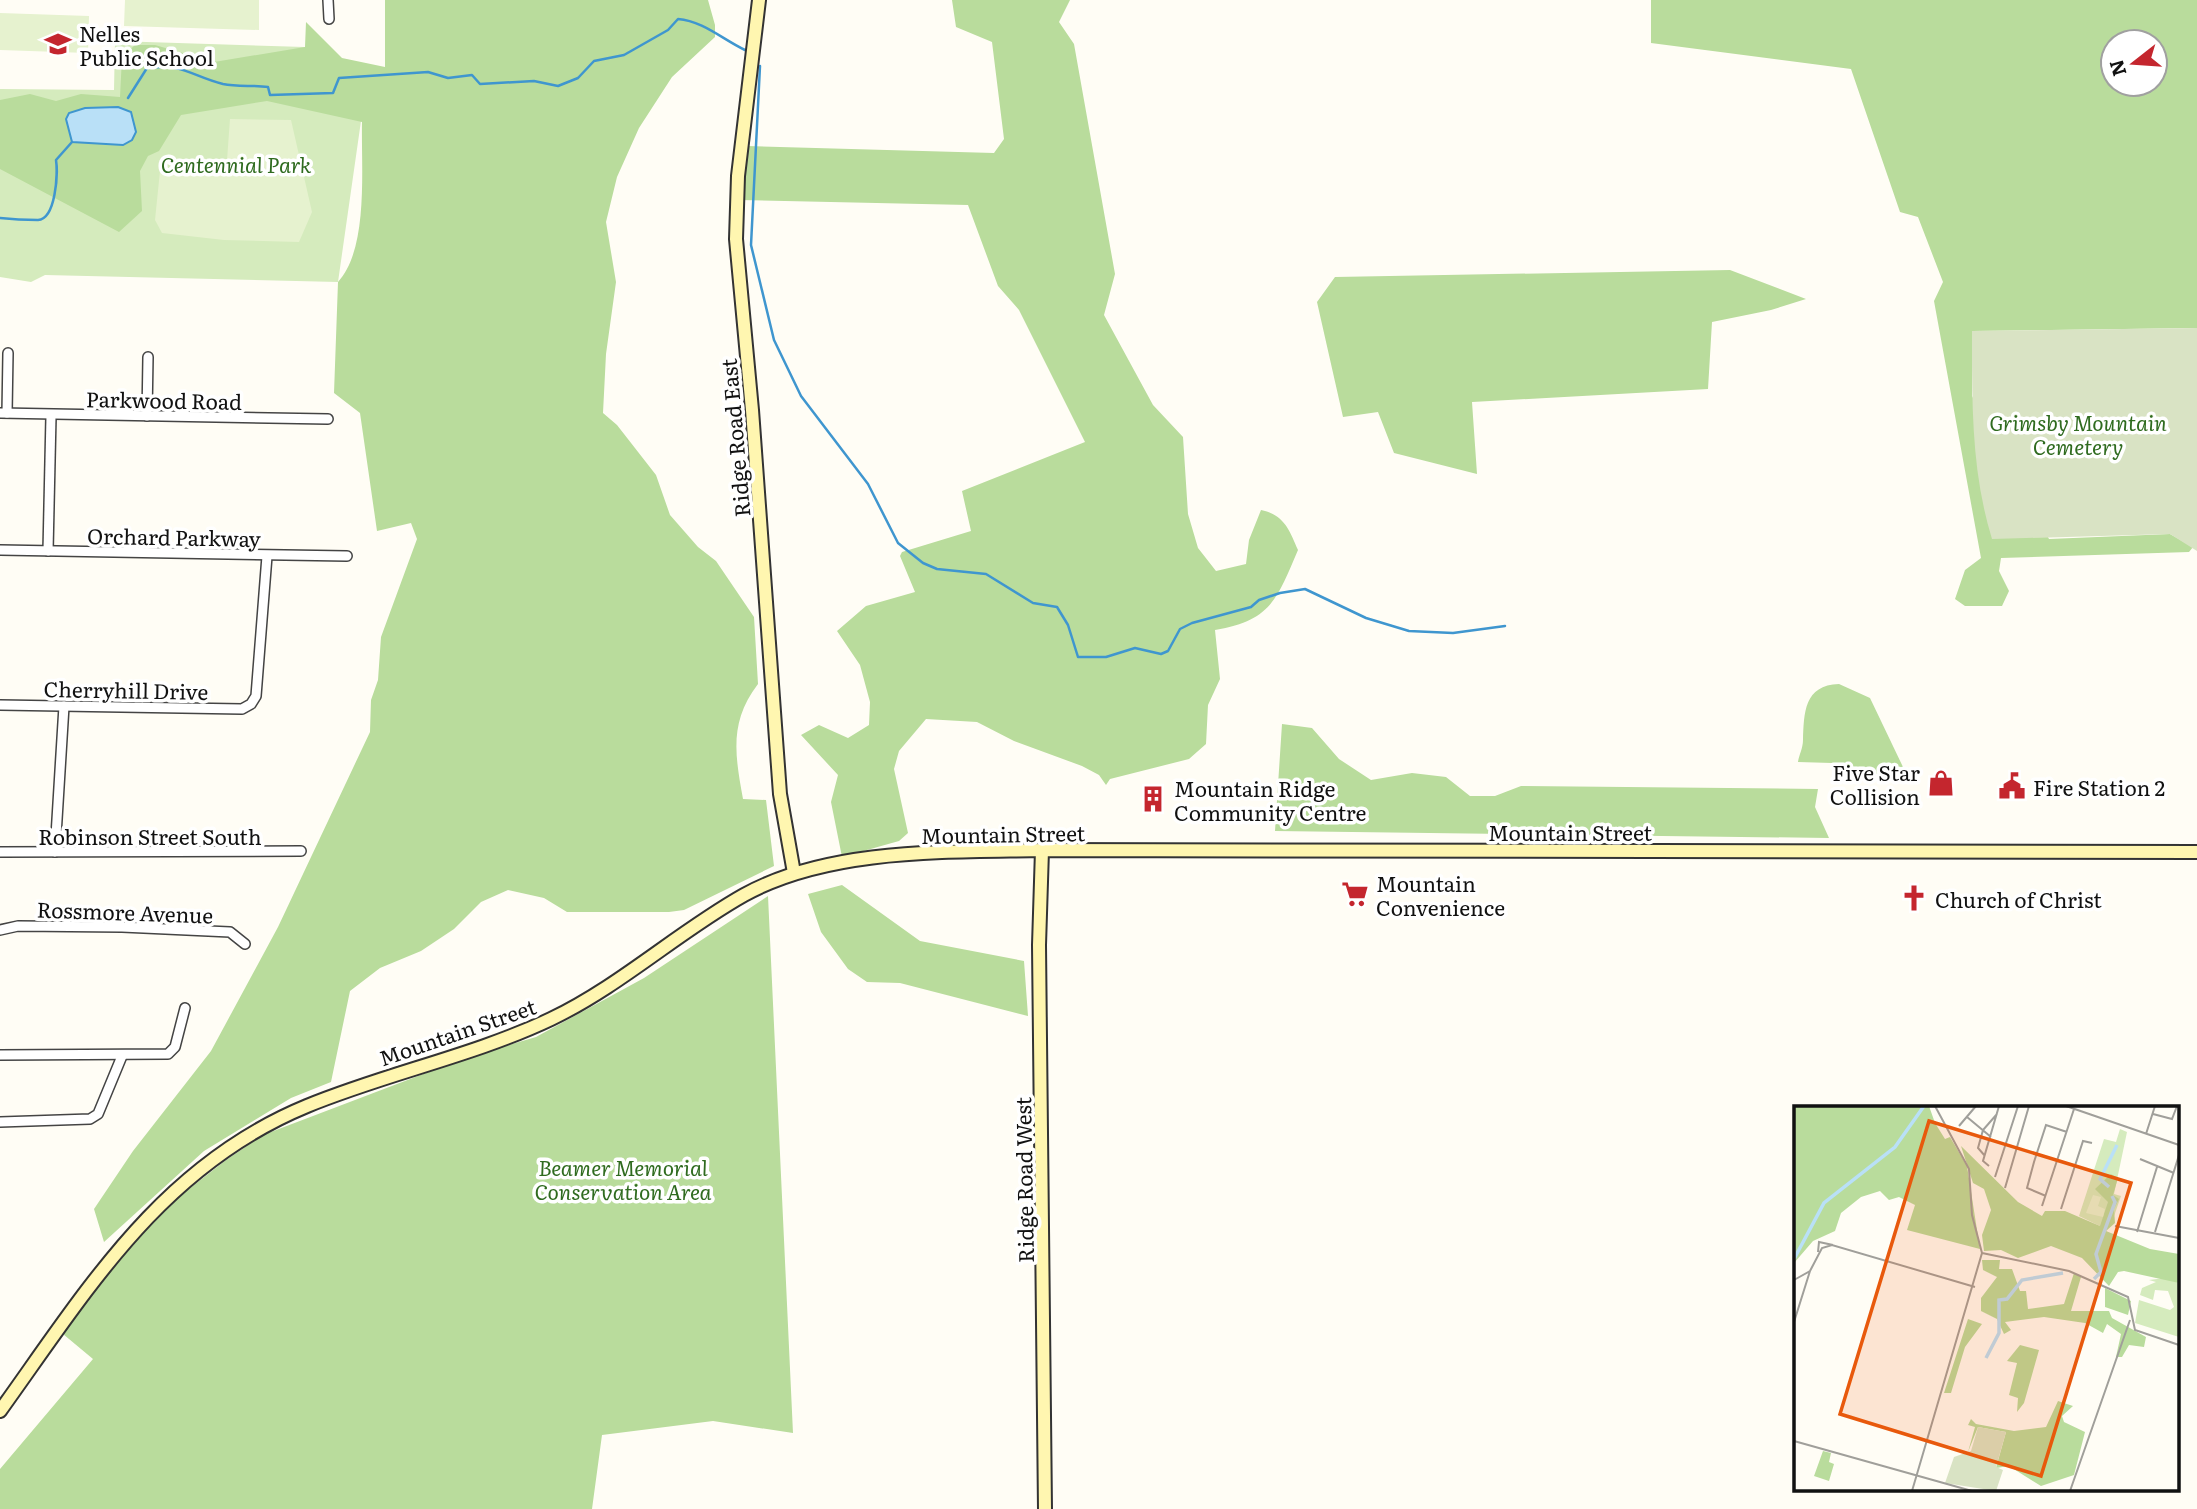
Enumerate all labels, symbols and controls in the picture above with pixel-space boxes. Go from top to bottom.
place label: Nelles Public School [79,17,214,72]
north arrow [2099,28,2169,98]
school or university icon: Nelles Public School [43,29,73,59]
text: N [2101,56,2133,80]
park label: Centennial Park [161,148,312,179]
street label: Ridge Road East [712,357,756,518]
street label: Parkwood Road [86,382,242,416]
park label: Grimsby Mountain Cemetery [1989,406,2167,461]
street label: Orchard Parkway [87,519,262,553]
street label: Cherryhill Drive [43,672,209,706]
place label: Five Star Collision [1830,756,1920,811]
shop icon: Five Star Collision [1926,768,1956,798]
public building icon: Fire Station 2 [1997,771,2027,801]
place label: Fire Station 2 [2033,771,2165,802]
place label: Mountain Ridge Community Centre [1174,772,1366,827]
building icon: Mountain Ridge Community Centre [1138,784,1168,814]
street label: Mountain Street [921,816,1086,850]
street label: Mountain Street [1488,816,1653,847]
street label: Robinson Street South [38,820,262,851]
place label: Mountain Convenience [1376,867,1505,922]
supermarket icon: Mountain Convenience [1340,879,1370,909]
church icon: Church of Christ [1899,883,1929,913]
place label: Church of Christ [1935,883,2102,914]
street label: Rossmore Avenue [36,892,214,930]
street label: Mountain Street [374,989,540,1072]
street label: Ridge Road West [1006,1096,1040,1263]
inset map [1794,1106,2180,1492]
park label: Beamer Memorial Conservation Area [534,1151,712,1206]

